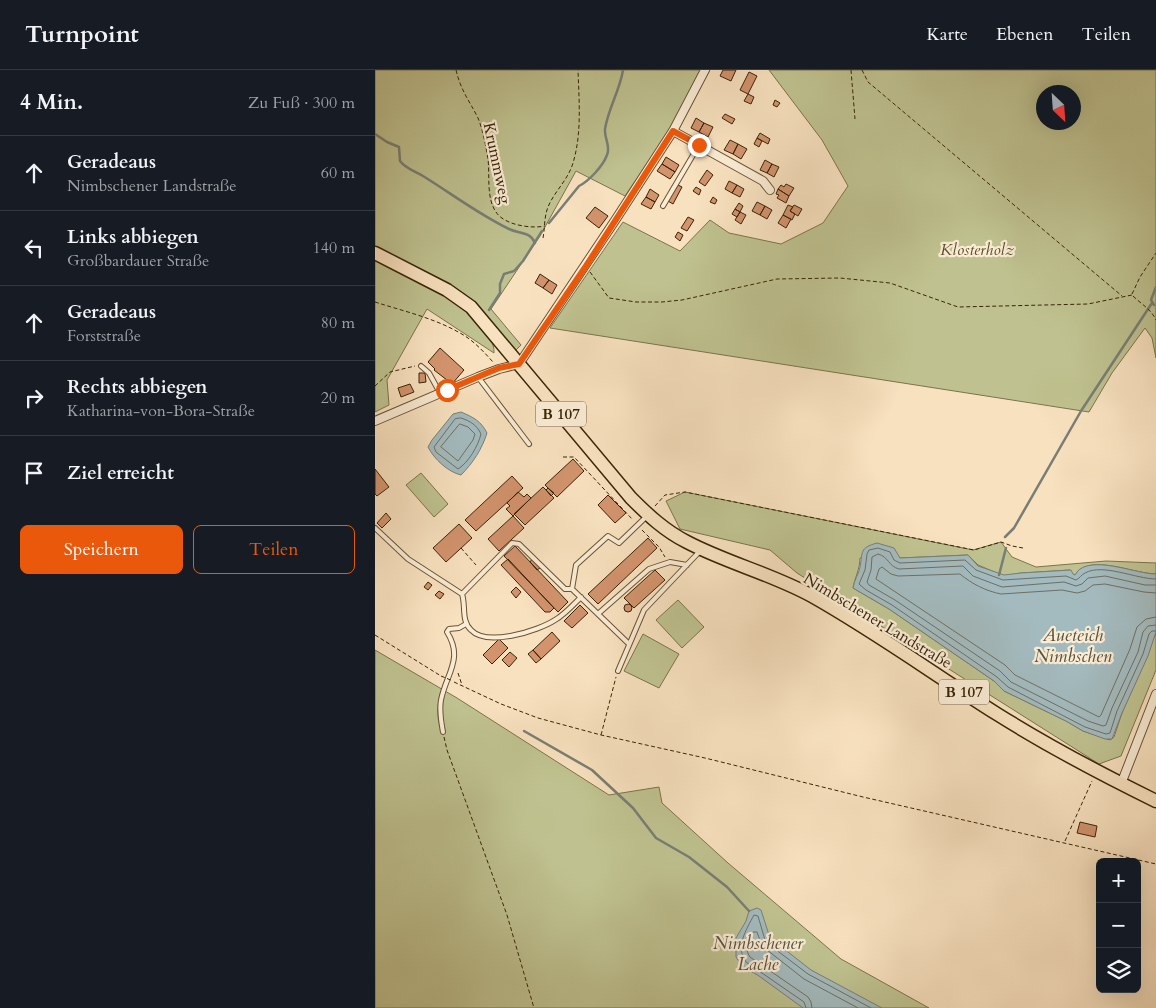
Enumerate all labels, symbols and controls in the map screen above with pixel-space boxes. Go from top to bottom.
text: Turnpoint [25,18,139,51]
text: Karte [926,22,968,47]
text: Ebenen [996,22,1054,47]
text: Teilen [1082,22,1131,47]
north arrow [1036,85,1081,130]
text: 4 Min. [20,88,83,117]
text: Zu Fuß · 300 m [248,92,355,114]
street label: Krummweg [478,120,516,206]
route end [688,134,711,157]
text: Geradeaus [67,149,156,175]
icon: ahead [20,159,48,187]
text: 60 m [321,162,355,184]
text: Nimbschener Landstraße [67,175,237,197]
text: Links abbiegen [67,224,199,250]
icon: left [20,234,48,262]
text: 140 m [313,237,355,259]
park label: Klosterholz [940,239,1014,261]
text: Großbardauer Straße [67,250,209,272]
text: Geradeaus [67,299,156,325]
icon: ahead [20,309,48,337]
text: 80 m [321,312,355,334]
text: Forststraße [67,325,141,347]
text: Rechts abbiegen [67,374,208,400]
route start [436,379,459,402]
icon: right [20,384,48,412]
text: 20 m [321,387,355,409]
text: Katharina-von-Bora-Straße [67,400,255,422]
road number: B 107 [536,402,586,426]
icon: arrive [20,459,48,487]
text: Ziel erreicht [67,460,174,486]
button: Speichern [20,525,183,574]
button: Teilen [193,525,355,574]
street label: Nimbschener Landstraße [799,568,956,674]
water label: Aueteich Nimbschen [1034,623,1112,669]
road number: B 107 [939,680,989,704]
map controls [1096,858,1141,993]
button: + [1096,858,1141,903]
button: − [1096,903,1141,948]
water label: Nimbschener Lache [713,931,804,977]
button: layers [1096,948,1141,993]

